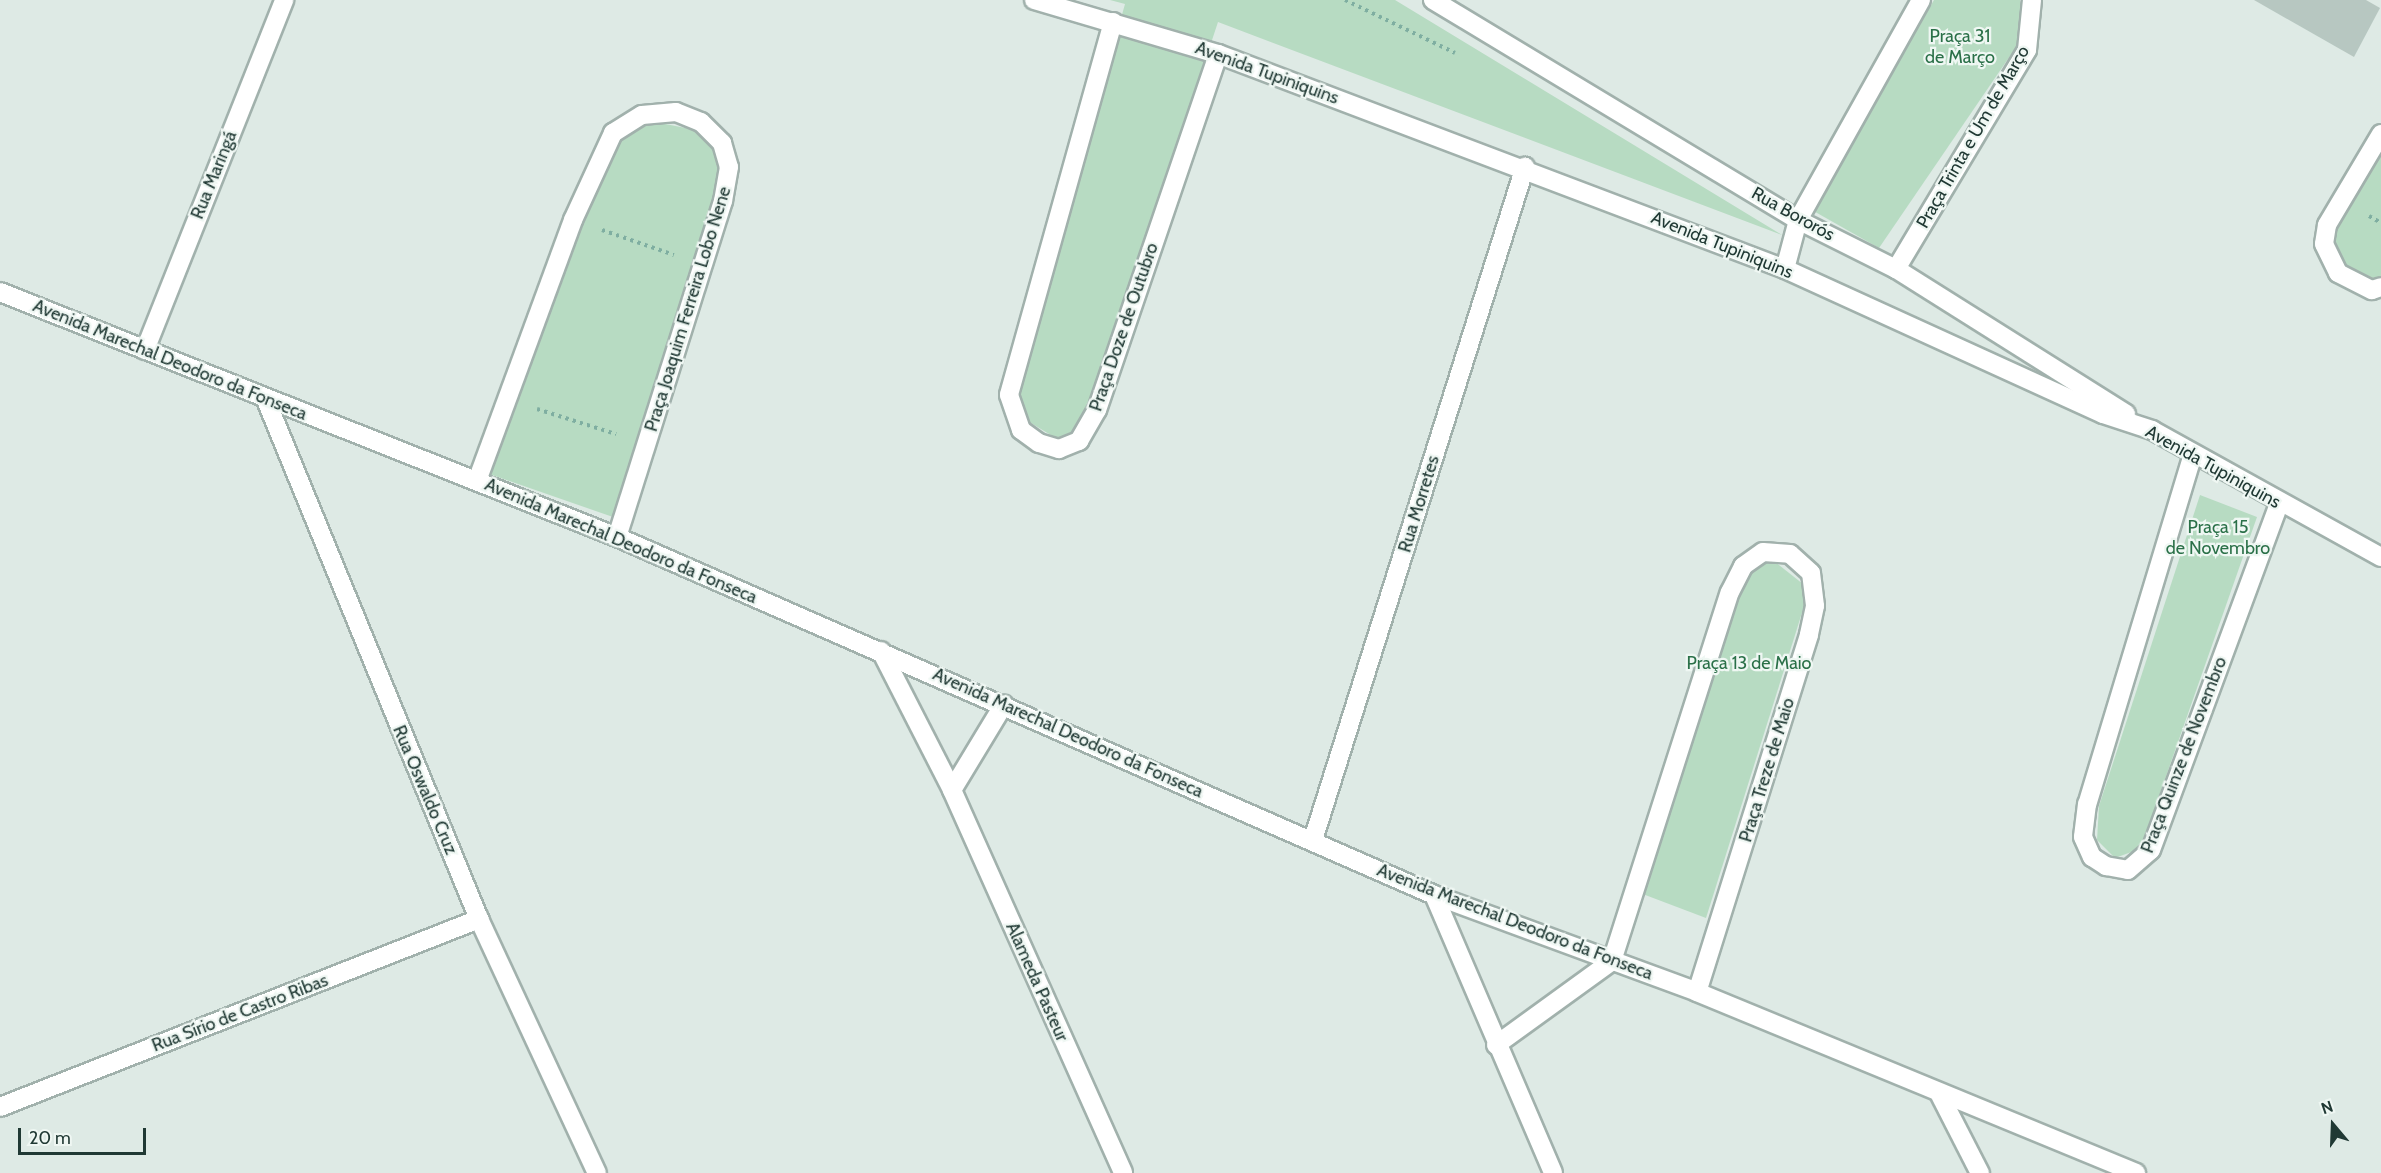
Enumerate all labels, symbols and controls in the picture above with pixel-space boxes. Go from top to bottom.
park label: Praça 31 de Março [1925,26,1995,68]
street label: Avenida Tupiniquins [1192,37,1342,109]
street label: Praça Trinta e Um de Março [1912,42,2034,232]
street label: Rua Maringá [187,128,241,222]
street label: Rua Bororós [1748,182,1838,246]
street label: Praça Joaquim Ferreira Lobo Nene [640,184,736,434]
street label: Avenida Tupiniquins [1648,207,1796,283]
street label: Praça Doze de Outubro [1085,240,1163,414]
street label: Avenida Marechal Deodoro da Fonseca [30,295,310,425]
street label: Avenida Tupiniquins [2142,421,2284,513]
street label: Rua Morretes [1394,453,1444,555]
street label: Avenida Marechal Deodoro da Fonseca [482,474,760,608]
park label: Praça 15 de Novembro [2166,517,2270,560]
park label: Praça 13 de Maio [1687,652,1811,674]
street label: Praça Quinze de Novembro [2137,654,2231,856]
street label: Avenida Marechal Deodoro da Fonseca [929,663,1207,803]
street label: Praça Treze de Maio [1735,695,1799,845]
street label: Rua Oswaldo Cruz [388,722,462,858]
street label: Avenida Marechal Deodoro da Fonseca [1374,859,1656,985]
street label: Alameda Pasteur [1001,919,1073,1045]
street label: Rua Sírio de Castro Ribas [149,969,331,1057]
north arrow [2303,1095,2363,1155]
text: N [2319,1097,2335,1118]
scale bar [21,1116,148,1154]
text: 20 m [29,1127,71,1149]

